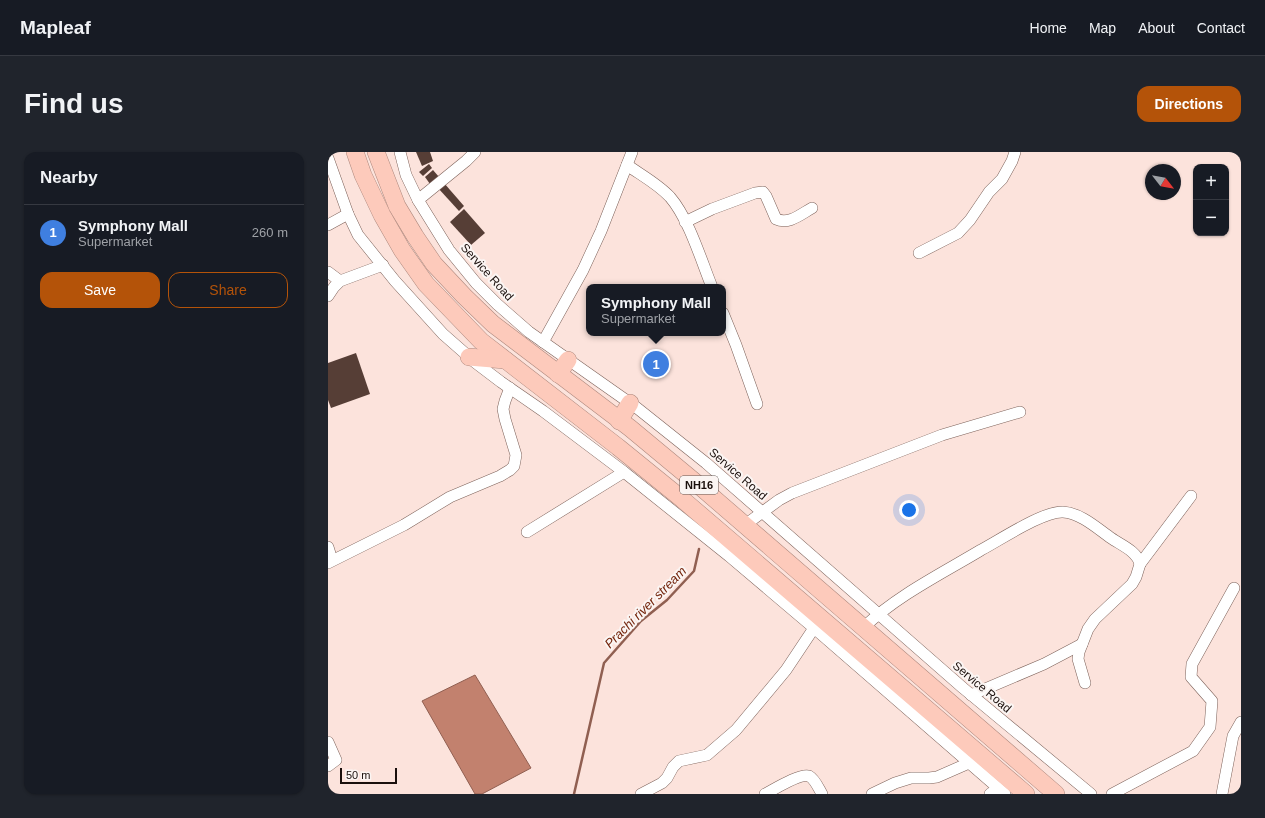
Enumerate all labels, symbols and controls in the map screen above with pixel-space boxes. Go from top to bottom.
text: Mapleaf [20,17,91,38]
text: Home [1030,20,1067,36]
text: Map [1089,20,1116,36]
text: About [1138,20,1175,36]
text: Contact [1197,20,1245,36]
button: Directions [1137,86,1241,122]
text: Find us [24,88,124,119]
north arrow [1145,164,1181,200]
map controls [1193,164,1229,236]
button: + [1193,164,1229,200]
text: Nearby [40,168,98,187]
button: − [1193,200,1229,236]
text: Symphony Mall [78,217,188,234]
text: 1 [49,225,57,240]
text: 260 m [252,225,288,240]
text: Supermarket [78,234,152,249]
street label: Service Road [458,241,516,303]
button: Save [40,272,160,308]
button: Share [168,272,288,308]
popup [586,284,726,336]
text: Symphony Mall [601,294,711,311]
text: Supermarket [601,311,675,326]
pin: 1 [643,349,669,379]
street label: Service Road [706,445,770,503]
road number: NH16 [680,476,718,494]
your location [899,500,919,520]
water label: Prachi river stream [601,563,689,651]
street label: Service Road [950,658,1014,716]
scale bar [340,766,397,785]
text: 50 m [346,769,370,781]

